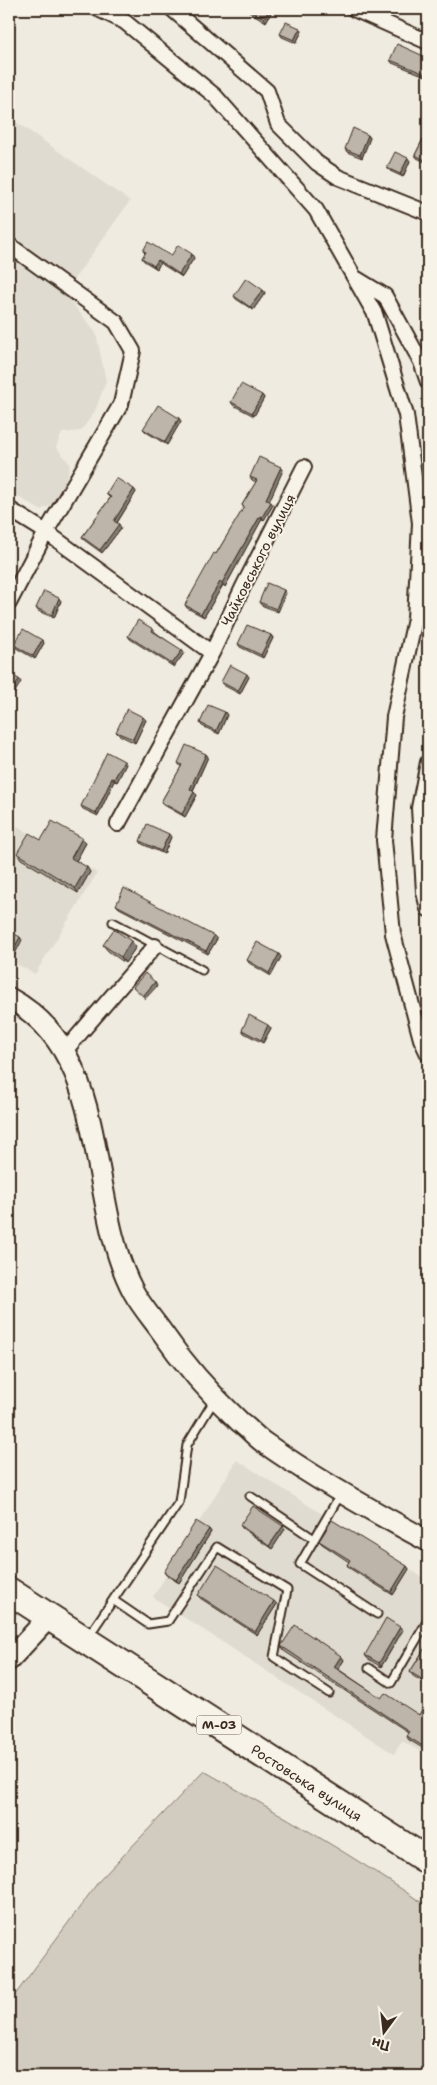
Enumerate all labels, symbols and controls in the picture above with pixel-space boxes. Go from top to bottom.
street label: Чайковського вулиця [217,491,299,629]
road number: М-03 [196,1716,242,1734]
street label: Ростовська вулиця [247,1740,366,1825]
north arrow [360,2008,410,2058]
text: Пн [369,2033,392,2056]

